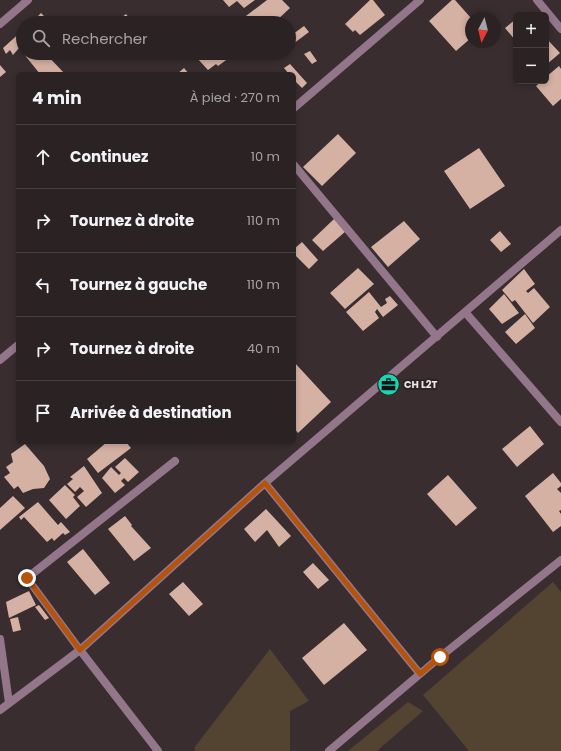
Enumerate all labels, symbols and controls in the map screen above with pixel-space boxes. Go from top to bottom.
north arrow [465,12,501,48]
map controls [513,12,549,84]
button: + [513,12,549,48]
search box [16,16,296,60]
icon: search [30,27,52,49]
text: Rechercher [62,28,148,49]
button: − [513,48,549,84]
text: 4 min [32,86,82,110]
text: À pied · 270 m [190,88,280,107]
icon: ahead [32,146,54,168]
text: Continuez [70,146,149,167]
text: 10 m [251,147,280,166]
icon: right [32,210,54,232]
text: Tournez à droite [70,210,194,231]
text: 110 m [247,211,280,230]
icon: left [32,274,54,296]
text: Tournez à gauche [70,274,207,295]
text: 110 m [247,275,280,294]
icon: right [32,338,54,360]
text: Tournez à droite [70,338,194,359]
text: 40 m [247,339,280,358]
office icon: CH L2T [376,371,402,397]
place label: CH L2T [404,377,438,392]
icon: arrive [32,402,54,424]
text: Arrivée à destination [70,402,232,423]
route end [18,569,36,587]
route start [431,648,449,666]

